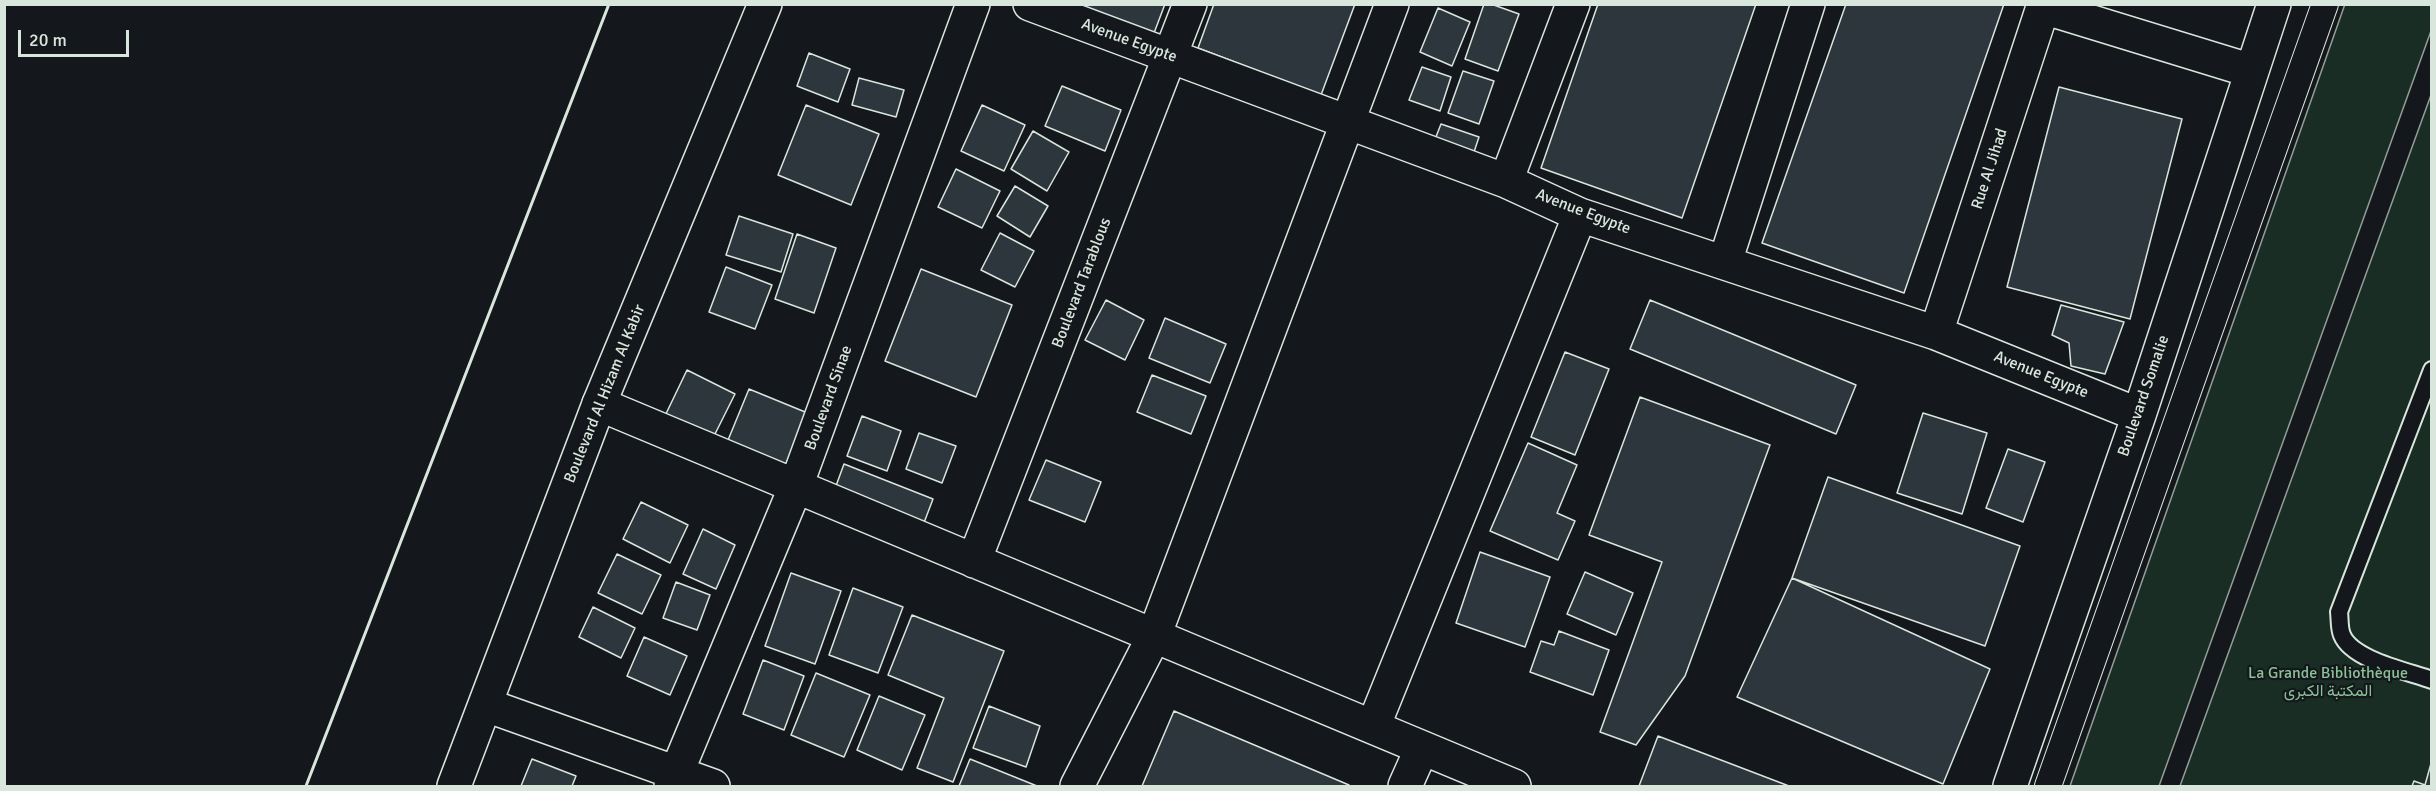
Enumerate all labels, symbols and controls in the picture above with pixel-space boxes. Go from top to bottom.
street label: Avenue Egypte [1079,15,1179,67]
scale bar [21,18,132,56]
text: 20 m [29,29,67,51]
street label: Rue Al Jihad [1968,126,2012,212]
street label: Avenue Egypte [1533,185,1633,239]
street label: Boulevard Tarablous [1048,215,1116,351]
street label: Boulevard Al Hizam Al Kabir [560,302,650,486]
street label: Boulevard Somalie [2114,333,2174,459]
street label: Boulevard Sinae [801,343,857,453]
street label: Avenue Egypte [1991,347,2091,403]
park label: La Grande Bibliothèque المكتبة الكبرى [2248,664,2408,702]

